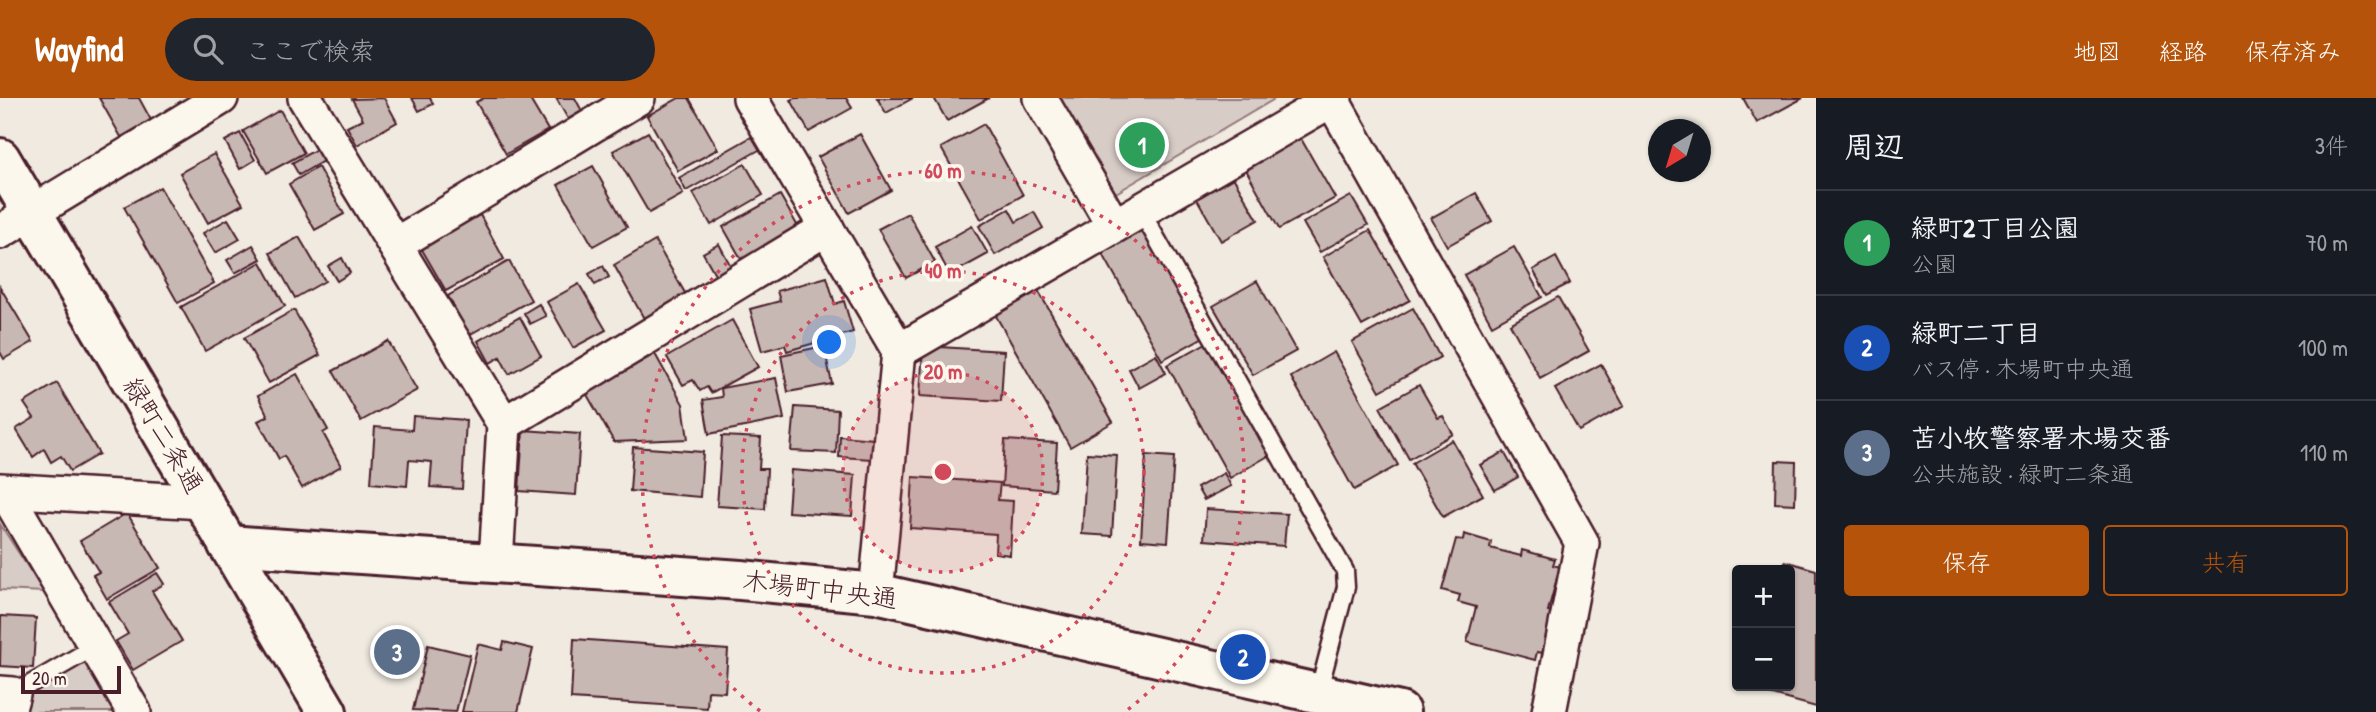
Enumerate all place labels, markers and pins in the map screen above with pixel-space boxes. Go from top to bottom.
pin: 1 [1119,119,1165,171]
centre of rings [931,460,955,484]
pin: 3 [374,626,420,678]
pin: 2 [1220,631,1266,683]

